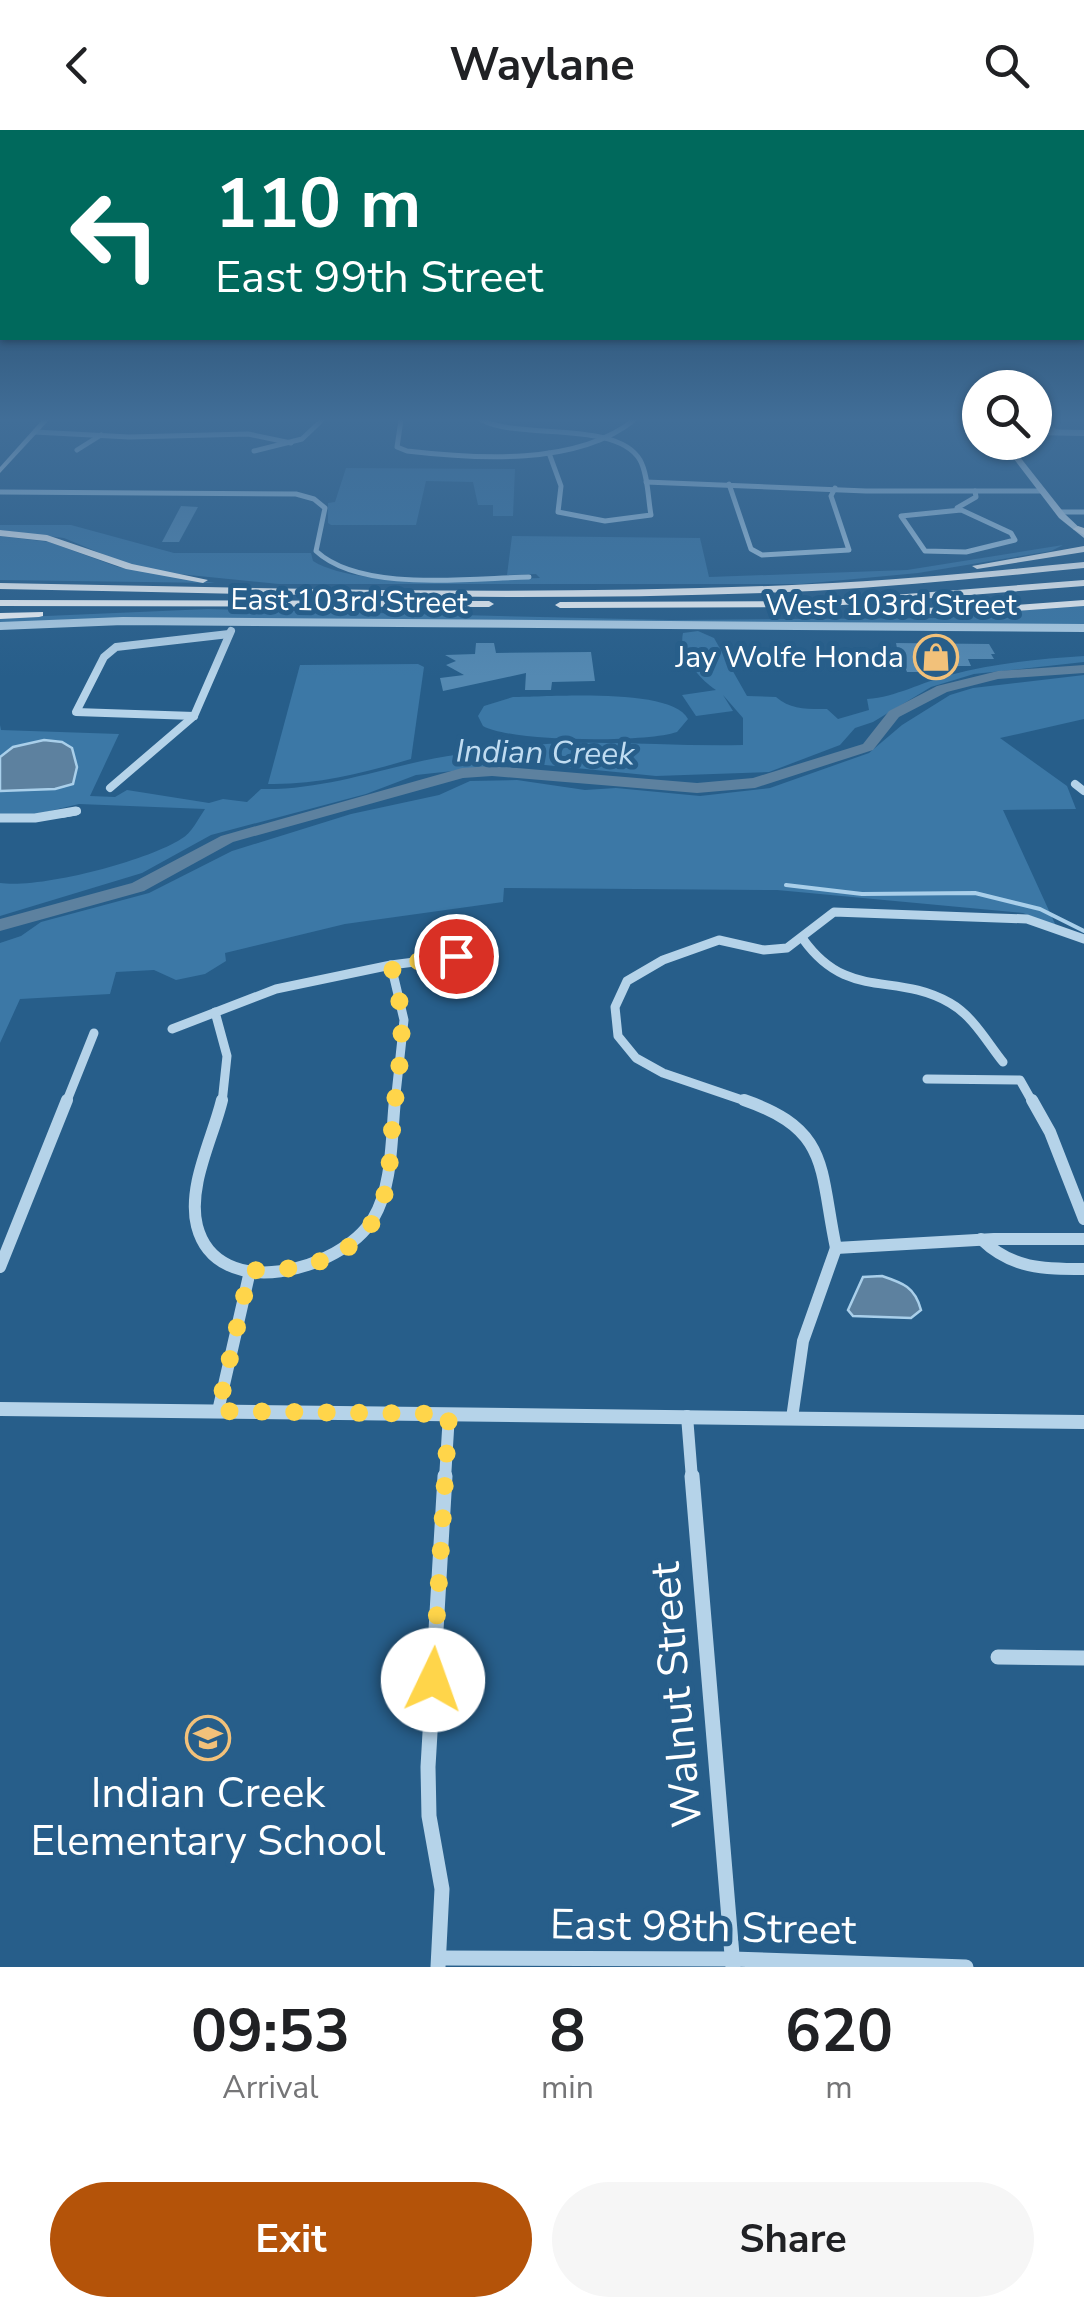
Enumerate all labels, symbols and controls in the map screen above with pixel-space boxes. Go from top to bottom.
text: Waylane [449,35,635,96]
icon: back [50,38,105,93]
icon: search [979,38,1034,93]
text: 110 m [215,156,421,252]
icon: left [50,170,180,300]
text: East 99th Street [215,247,543,308]
map controls [962,370,1052,460]
button: search [962,370,1052,460]
street label: East 103rd Street [230,579,468,624]
street label: West 103rd Street [765,585,1017,626]
shop icon: Jay Wolfe Honda [913,634,959,680]
place label: Jay Wolfe Honda [675,637,904,678]
water label: Indian Creek [455,729,636,776]
pin [414,914,499,999]
icon: arrive [429,929,484,984]
street label: Walnut Street [636,1560,716,1830]
position arrow [381,1628,485,1732]
school or university icon: Indian Creek Elementary School [185,1715,231,1761]
place label: Indian Creek Elementary School [30,1765,386,1870]
street label: East 98th Street [549,1896,857,1959]
text: 09:53 [191,1990,350,2072]
text: 8 [549,1990,585,2072]
text: 620 [785,1990,893,2072]
text: Arrival [222,2066,319,2109]
text: min [541,2066,594,2109]
text: m [825,2066,853,2109]
button: Exit [50,2182,532,2297]
button: Share [552,2182,1034,2297]

